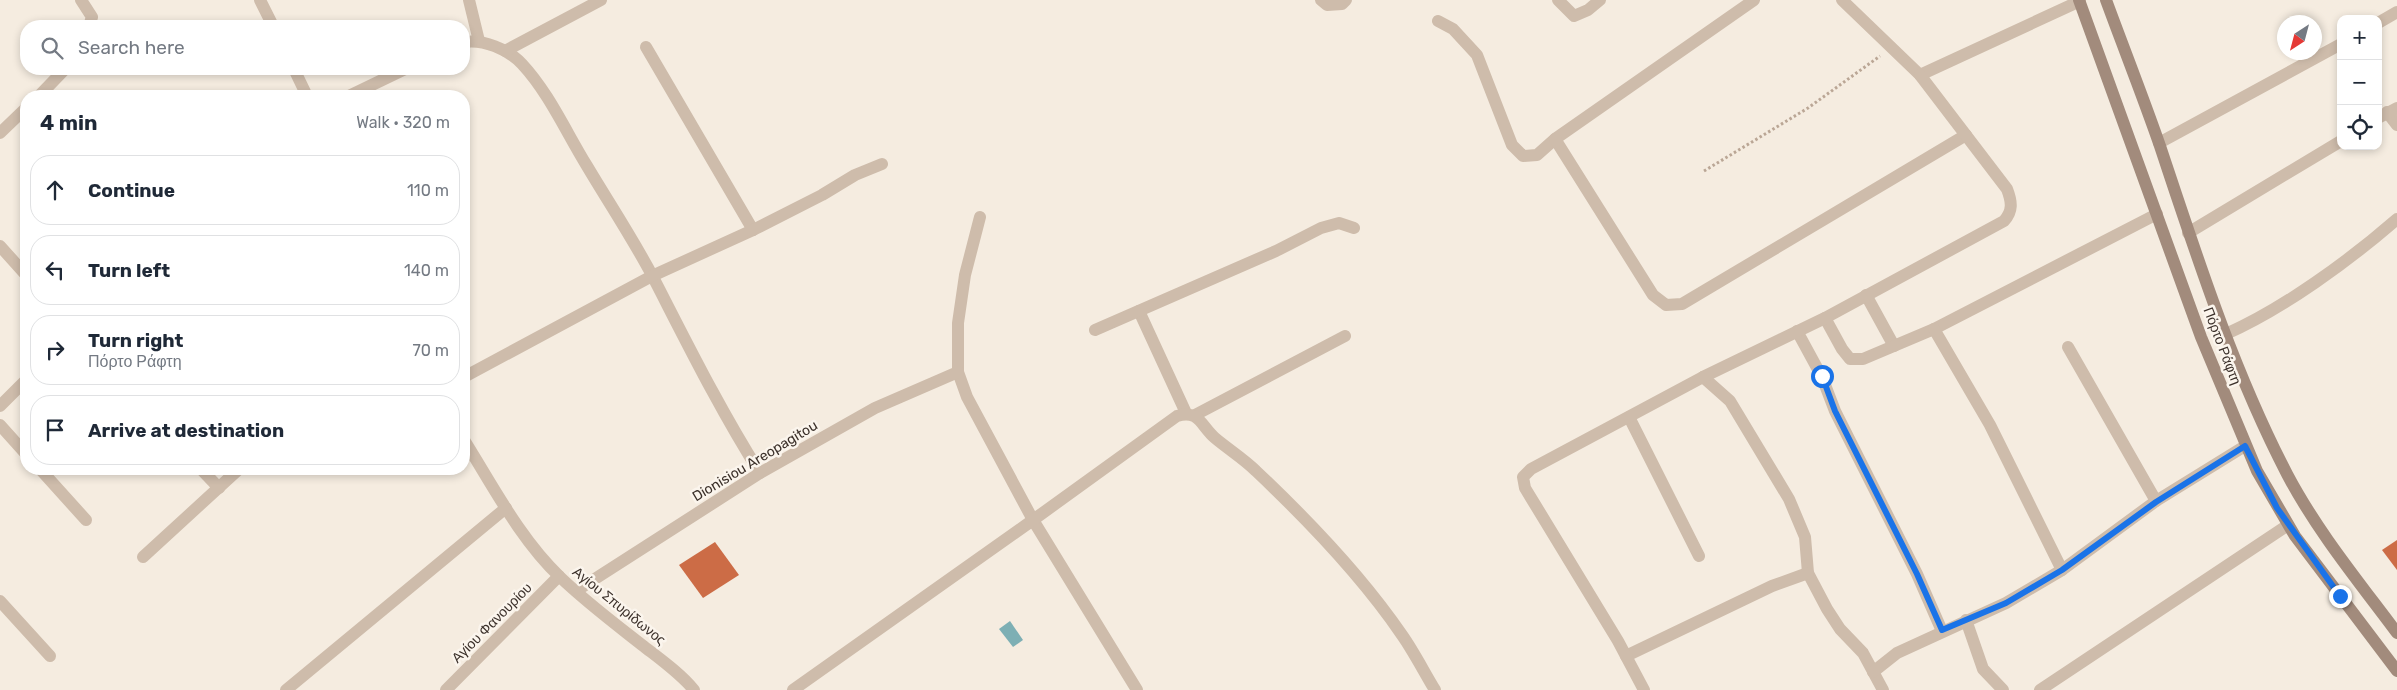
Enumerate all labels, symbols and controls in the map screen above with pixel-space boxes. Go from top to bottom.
north arrow [2277,15,2322,60]
map controls [2337,15,2382,150]
button: + [2337,15,2382,60]
search box [20,20,470,75]
icon: search [38,34,66,62]
text: Search here [78,36,185,59]
button: − [2337,60,2382,105]
button: locate [2337,105,2382,150]
text: 4 min [40,110,98,135]
text: Walk · 320 m [356,113,450,132]
icon: ahead [41,176,69,204]
text: Continue [88,179,175,202]
text: 110 m [407,181,449,200]
icon: left [41,256,69,284]
text: Turn left [88,259,170,282]
text: 140 m [404,261,449,280]
street label: Πόρτο Ράφτη [2199,305,2245,387]
text: Turn right [88,329,183,352]
icon: right [41,336,69,364]
text: 70 m [412,341,449,360]
text: Πόρτο Ράφτη [88,352,182,371]
route start [1811,365,1834,388]
icon: arrive [41,416,69,444]
street label: Dionisiou Areopagitou [689,417,821,505]
text: Arrive at destination [88,419,284,442]
street label: Αγίου Σπυρίδωνος [569,563,669,649]
street label: Αγίου Φανουρίου [448,579,536,667]
route end [2329,585,2352,608]

